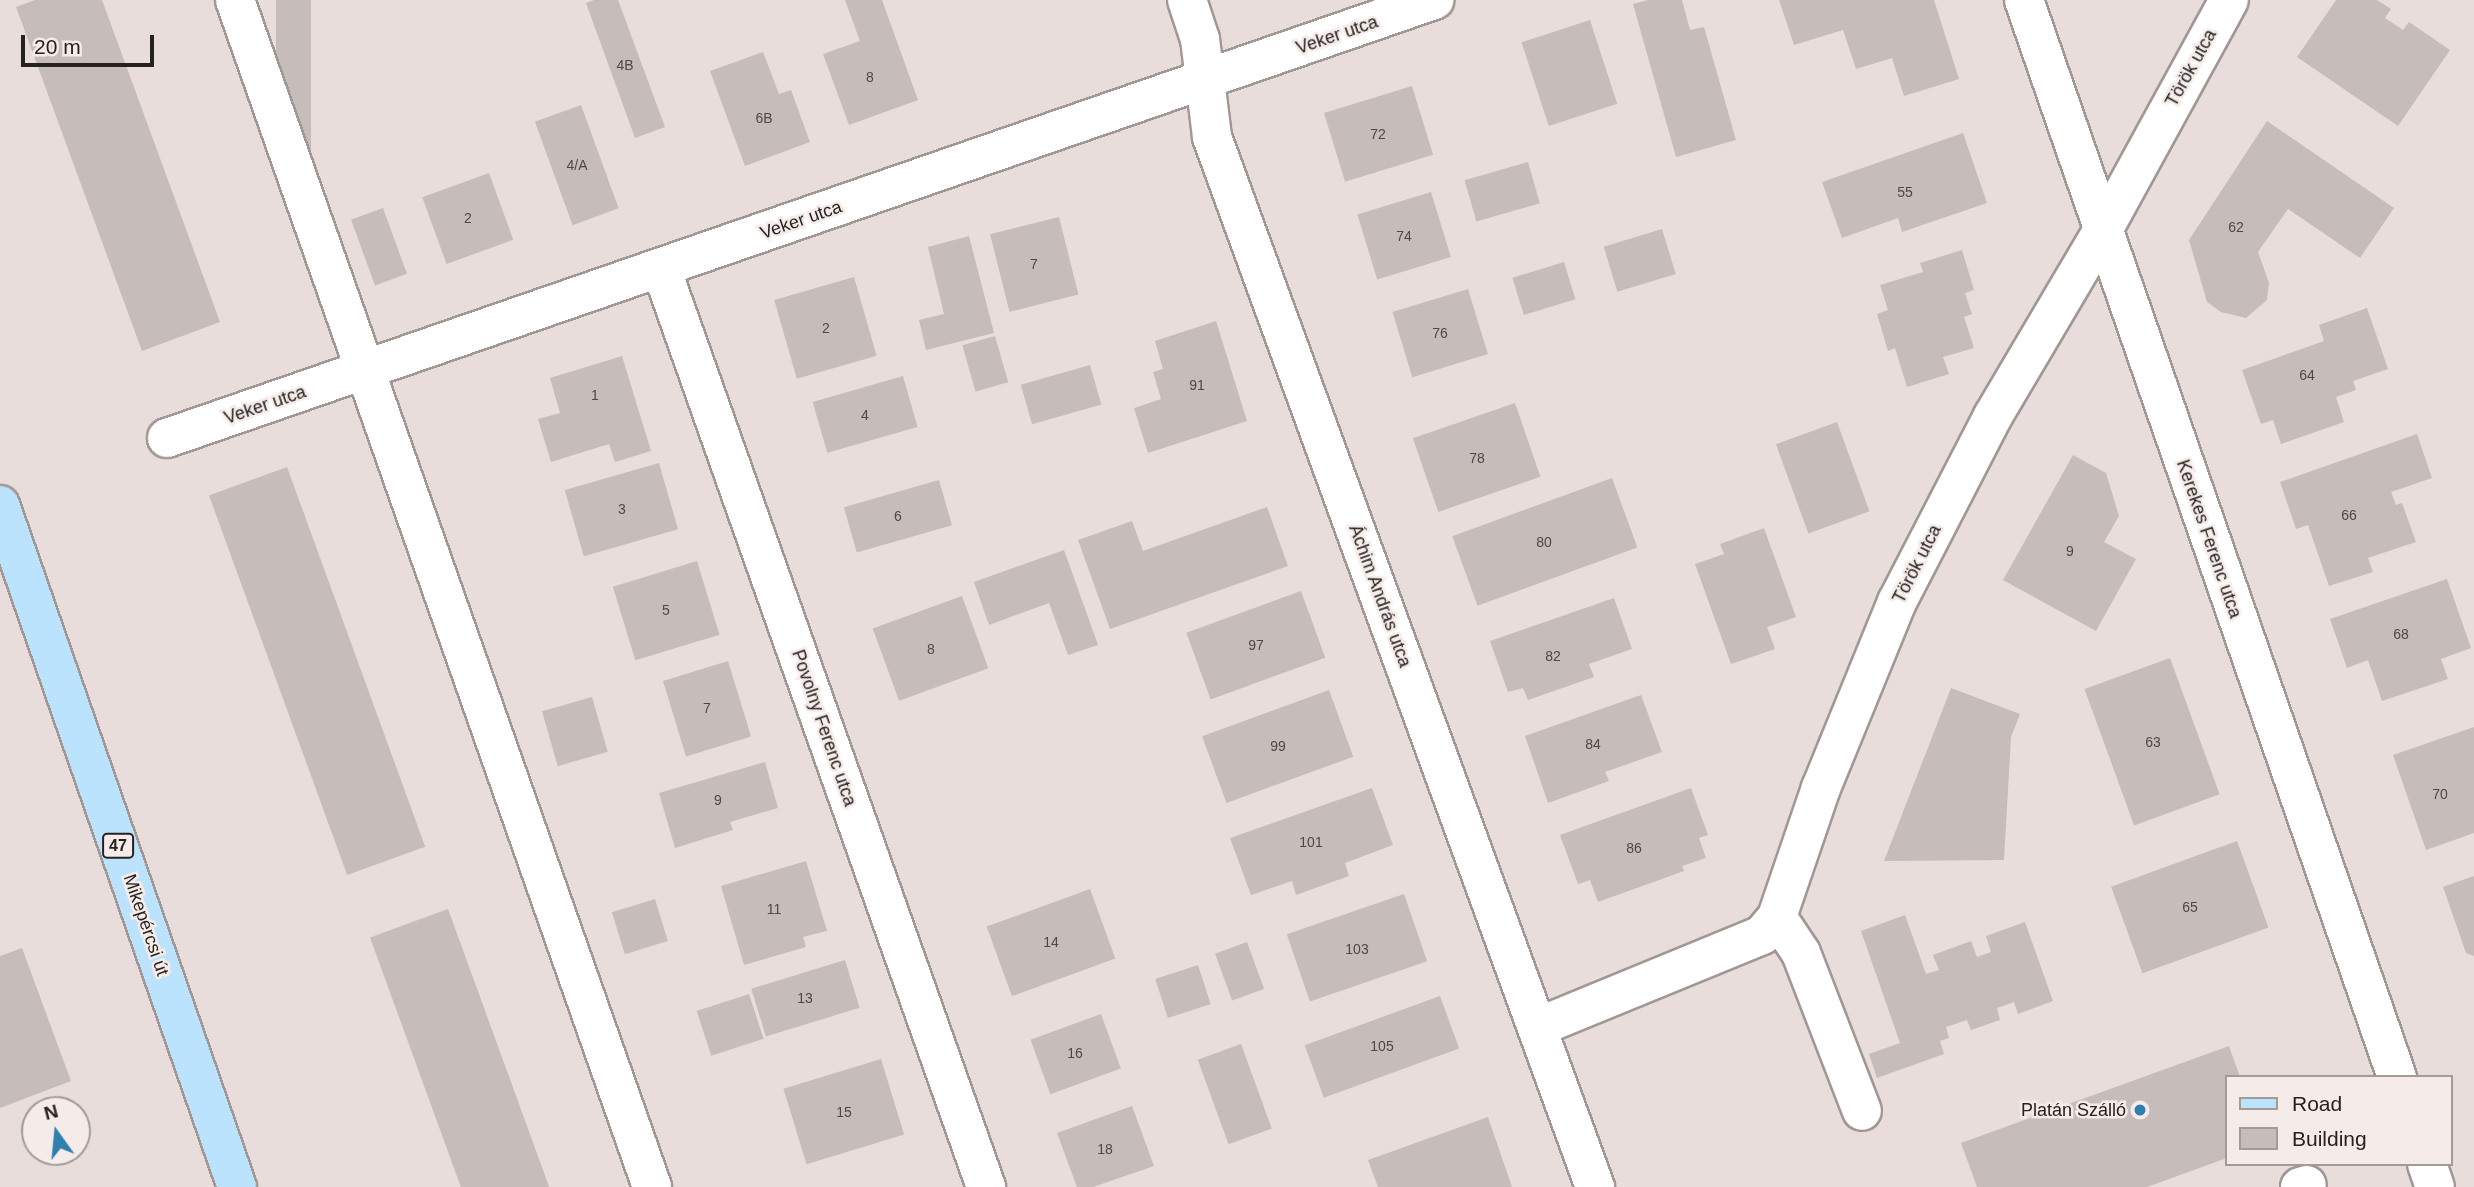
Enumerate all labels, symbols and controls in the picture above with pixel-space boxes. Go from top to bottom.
street label: Veker utca [1293,11,1381,59]
scale bar [24,21,158,65]
street label: Török utca [2161,26,2221,110]
text: 20 m [34,35,81,58]
house number: 4B [616,57,634,73]
house number: 8 [866,69,874,85]
house number: 6B [755,110,773,126]
house number: 72 [1370,126,1386,142]
house number: 4/A [566,157,588,173]
house number: 55 [1897,184,1913,200]
street label: Veker utca [757,196,845,244]
house number: 2 [464,210,472,226]
house number: 62 [2228,219,2244,235]
house number: 74 [1396,228,1412,244]
house number: 7 [1030,256,1038,272]
house number: 2 [822,320,830,336]
house number: 76 [1432,325,1448,341]
house number: 64 [2299,367,2315,383]
house number: 91 [1189,377,1205,393]
street label: Veker utca [221,381,309,429]
house number: 1 [591,387,599,403]
house number: 4 [861,407,869,423]
house number: 78 [1469,450,1485,466]
street label: Kerekes Ferenc utca [2172,457,2246,621]
house number: 3 [618,501,626,517]
house number: 66 [2341,507,2357,523]
house number: 6 [894,508,902,524]
street label: Áchim András utca [1344,521,1416,671]
street label: Török utca [1888,521,1946,607]
house number: 80 [1536,534,1552,550]
house number: 9 [2066,543,2074,559]
house number: 5 [662,602,670,618]
house number: 68 [2393,626,2409,642]
house number: 97 [1248,637,1264,653]
house number: 8 [927,641,935,657]
street label: Povolny Ferenc utca [787,647,861,809]
house number: 82 [1545,648,1561,664]
house number: 7 [703,700,711,716]
house number: 63 [2145,734,2161,750]
house number: 84 [1585,736,1601,752]
house number: 99 [1270,738,1286,754]
house number: 70 [2432,786,2448,802]
house number: 9 [714,792,722,808]
road number: 47 [100,834,136,859]
house number: 101 [1299,834,1323,850]
house number: 86 [1626,840,1642,856]
street label: Mikepércsi út [119,871,173,979]
house number: 65 [2182,899,2198,915]
house number: 11 [767,901,781,917]
house number: 14 [1043,934,1059,950]
house number: 103 [1345,941,1369,957]
house number: 13 [797,990,813,1006]
house number: 105 [1370,1038,1394,1054]
house number: 16 [1067,1045,1083,1061]
legend [2226,1075,2453,1166]
text: Road [2292,1092,2342,1115]
north arrow [21,1096,91,1166]
place label: Platán Szálló [2021,1099,2126,1121]
text: N [42,1100,60,1124]
marker: Platán Szálló [2132,1102,2148,1118]
house number: 15 [836,1104,852,1120]
text: Building [2292,1127,2367,1150]
house number: 18 [1097,1141,1113,1157]

